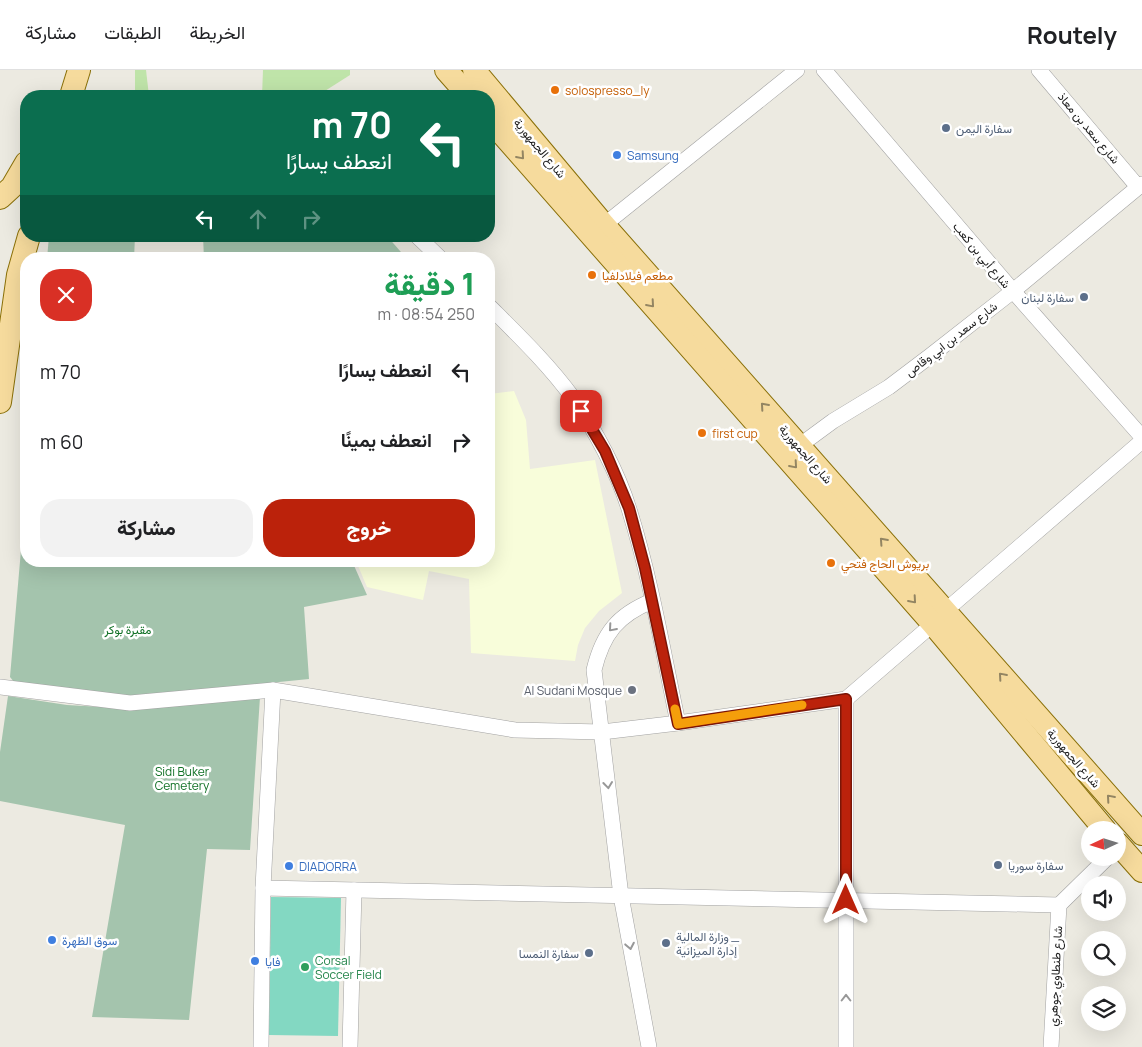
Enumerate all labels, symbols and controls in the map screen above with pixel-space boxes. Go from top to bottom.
text: Routely [1027,18,1117,51]
text: مشاركة [25,20,76,44]
text: الطبقات [104,20,161,44]
text: الخريطة [189,20,245,44]
place label: solospresso_ly [565,82,650,99]
marker: solospresso_ly [549,84,561,96]
street label: شارع سعد بن معاذ [1053,89,1124,168]
text: 70 m [312,101,392,149]
icon: left [410,110,475,175]
street label: شارع الجمهورية [509,114,570,182]
place label: سفارة اليمن [956,120,1012,137]
marker: سفارة اليمن [940,122,952,134]
text: انعطف يسارًا [286,146,392,176]
place label: Samsung [627,147,679,164]
marker: Samsung [611,149,623,161]
one-way arrow [515,150,524,159]
icon: left [191,205,219,233]
icon: ahead [244,205,272,233]
icon: right [297,205,325,233]
street label: شارع أبي بن كعب [948,218,1015,293]
text: 1 دقيقة [384,263,475,304]
place label: مطعم فيلادلفيا [602,267,673,284]
button: close [40,269,92,321]
marker: مطعم فيلادلفيا [586,269,598,281]
place label: سفارة لبنان [1021,289,1074,306]
marker: سفارة لبنان [1078,291,1090,303]
one-way arrow [646,298,654,307]
street label: شارع سعد بن ابي وقاص [901,298,1002,382]
text: 250 m · 08:54 [378,303,475,325]
text: انعطف يسارًا [338,357,432,383]
icon: left [447,358,475,386]
text: 70 m [40,359,81,385]
pin [560,390,602,432]
icon: arrive [567,397,595,425]
one-way arrow [761,403,770,412]
street label: شارع الجمهورية [775,421,836,488]
place label: first cup [712,425,758,442]
text: انعطف يمينًا [341,427,432,453]
marker: first cup [696,427,708,439]
icon: right [447,428,475,456]
text: 60 m [40,429,83,455]
one-way arrow [788,460,797,469]
button: مشاركة [40,499,253,557]
button: خروج [263,499,475,557]
one-way arrow [880,538,889,547]
place label: بريوش الحاج فتحي [841,555,929,574]
marker: بريوش الحاج فتحي [825,557,837,569]
one-way arrow [907,595,916,604]
park label: مقبرة بوكر [103,621,152,638]
one-way arrow [609,622,618,631]
one-way arrow [999,673,1008,682]
place label: Al Sudani Mosque [524,682,622,699]
marker: Al Sudani Mosque [626,684,638,696]
street label: شارع الجمهورية [1043,725,1104,792]
park label: Sidi Buker Cemetery [155,763,210,794]
one-way arrow [602,781,613,789]
one-way arrow [1106,794,1115,803]
north arrow [1081,821,1126,866]
map controls [1081,821,1126,1031]
place label: سفارة سوريا [1008,857,1064,874]
place label: DIADORRA [299,858,357,875]
marker: سفارة سوريا [992,859,1004,871]
marker: DIADORRA [283,860,295,872]
position arrow [819,873,871,925]
button: sound [1081,876,1126,921]
street label: شارع طنطاوي جوهري [1044,925,1068,1027]
place label: وزارة المالية _ إدارة الميزانية [676,928,739,959]
button: search [1081,931,1126,976]
place label: سوق الظهرة [62,932,117,949]
marker: سوق الظهرة [46,934,58,946]
marker: وزارة المالية _ إدارة الميزانية [660,937,672,949]
one-way arrow [625,941,635,950]
place label: سفارة النمسا [519,945,579,962]
marker: سفارة النمسا [583,947,595,959]
place label: Corsal Soccer Field [315,952,382,983]
place label: فايا [265,953,281,970]
marker: فايا [249,955,261,967]
marker: Corsal Soccer Field [299,961,311,973]
button: layers [1081,986,1126,1031]
one-way arrow [841,994,851,1002]

